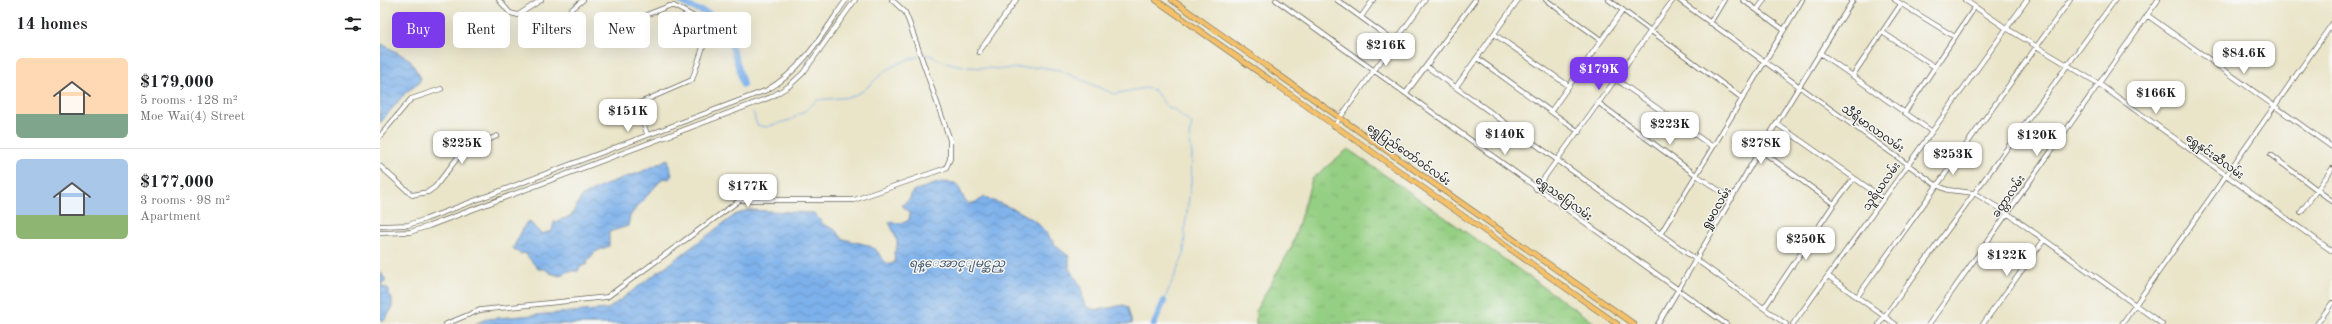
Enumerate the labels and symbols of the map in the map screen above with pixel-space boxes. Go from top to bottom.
pin: $216K [1358,33,1414,67]
pin: $84.6K [2211,41,2277,75]
pin: $179K [1571,57,1627,91]
pin: $166K [2128,81,2184,115]
pin: $151K [600,99,656,133]
street label: သီရိမာလာလမ်း [1838,101,1907,157]
pin: $223K [1642,112,1698,146]
street label: ရွှေပြည်တော်ဝင်လမ်း [1363,120,1454,190]
pin: $140K [1477,122,1533,156]
pin: $120K [2009,123,2065,157]
street label: ရွှေနှင်းဆီလမ်း [2182,130,2247,183]
pin: $225K [434,131,490,165]
pin: $278K [1733,131,1789,165]
pin: $253K [1925,142,1981,176]
street label: သူရိယလမ်း [1859,159,1905,214]
street label: ခတ္တာလမ်း [1988,172,2029,221]
street label: ရွှေသပြေလမ်း [1532,173,1595,225]
pin: $177K [720,174,776,208]
street label: ရှုမဝလမ်း [1698,184,1736,233]
pin: $250K [1778,227,1834,261]
pin: $122K [1979,243,2035,277]
water label: ရန္ေအာင္ျမင္ဆည္ [909,258,1006,273]

